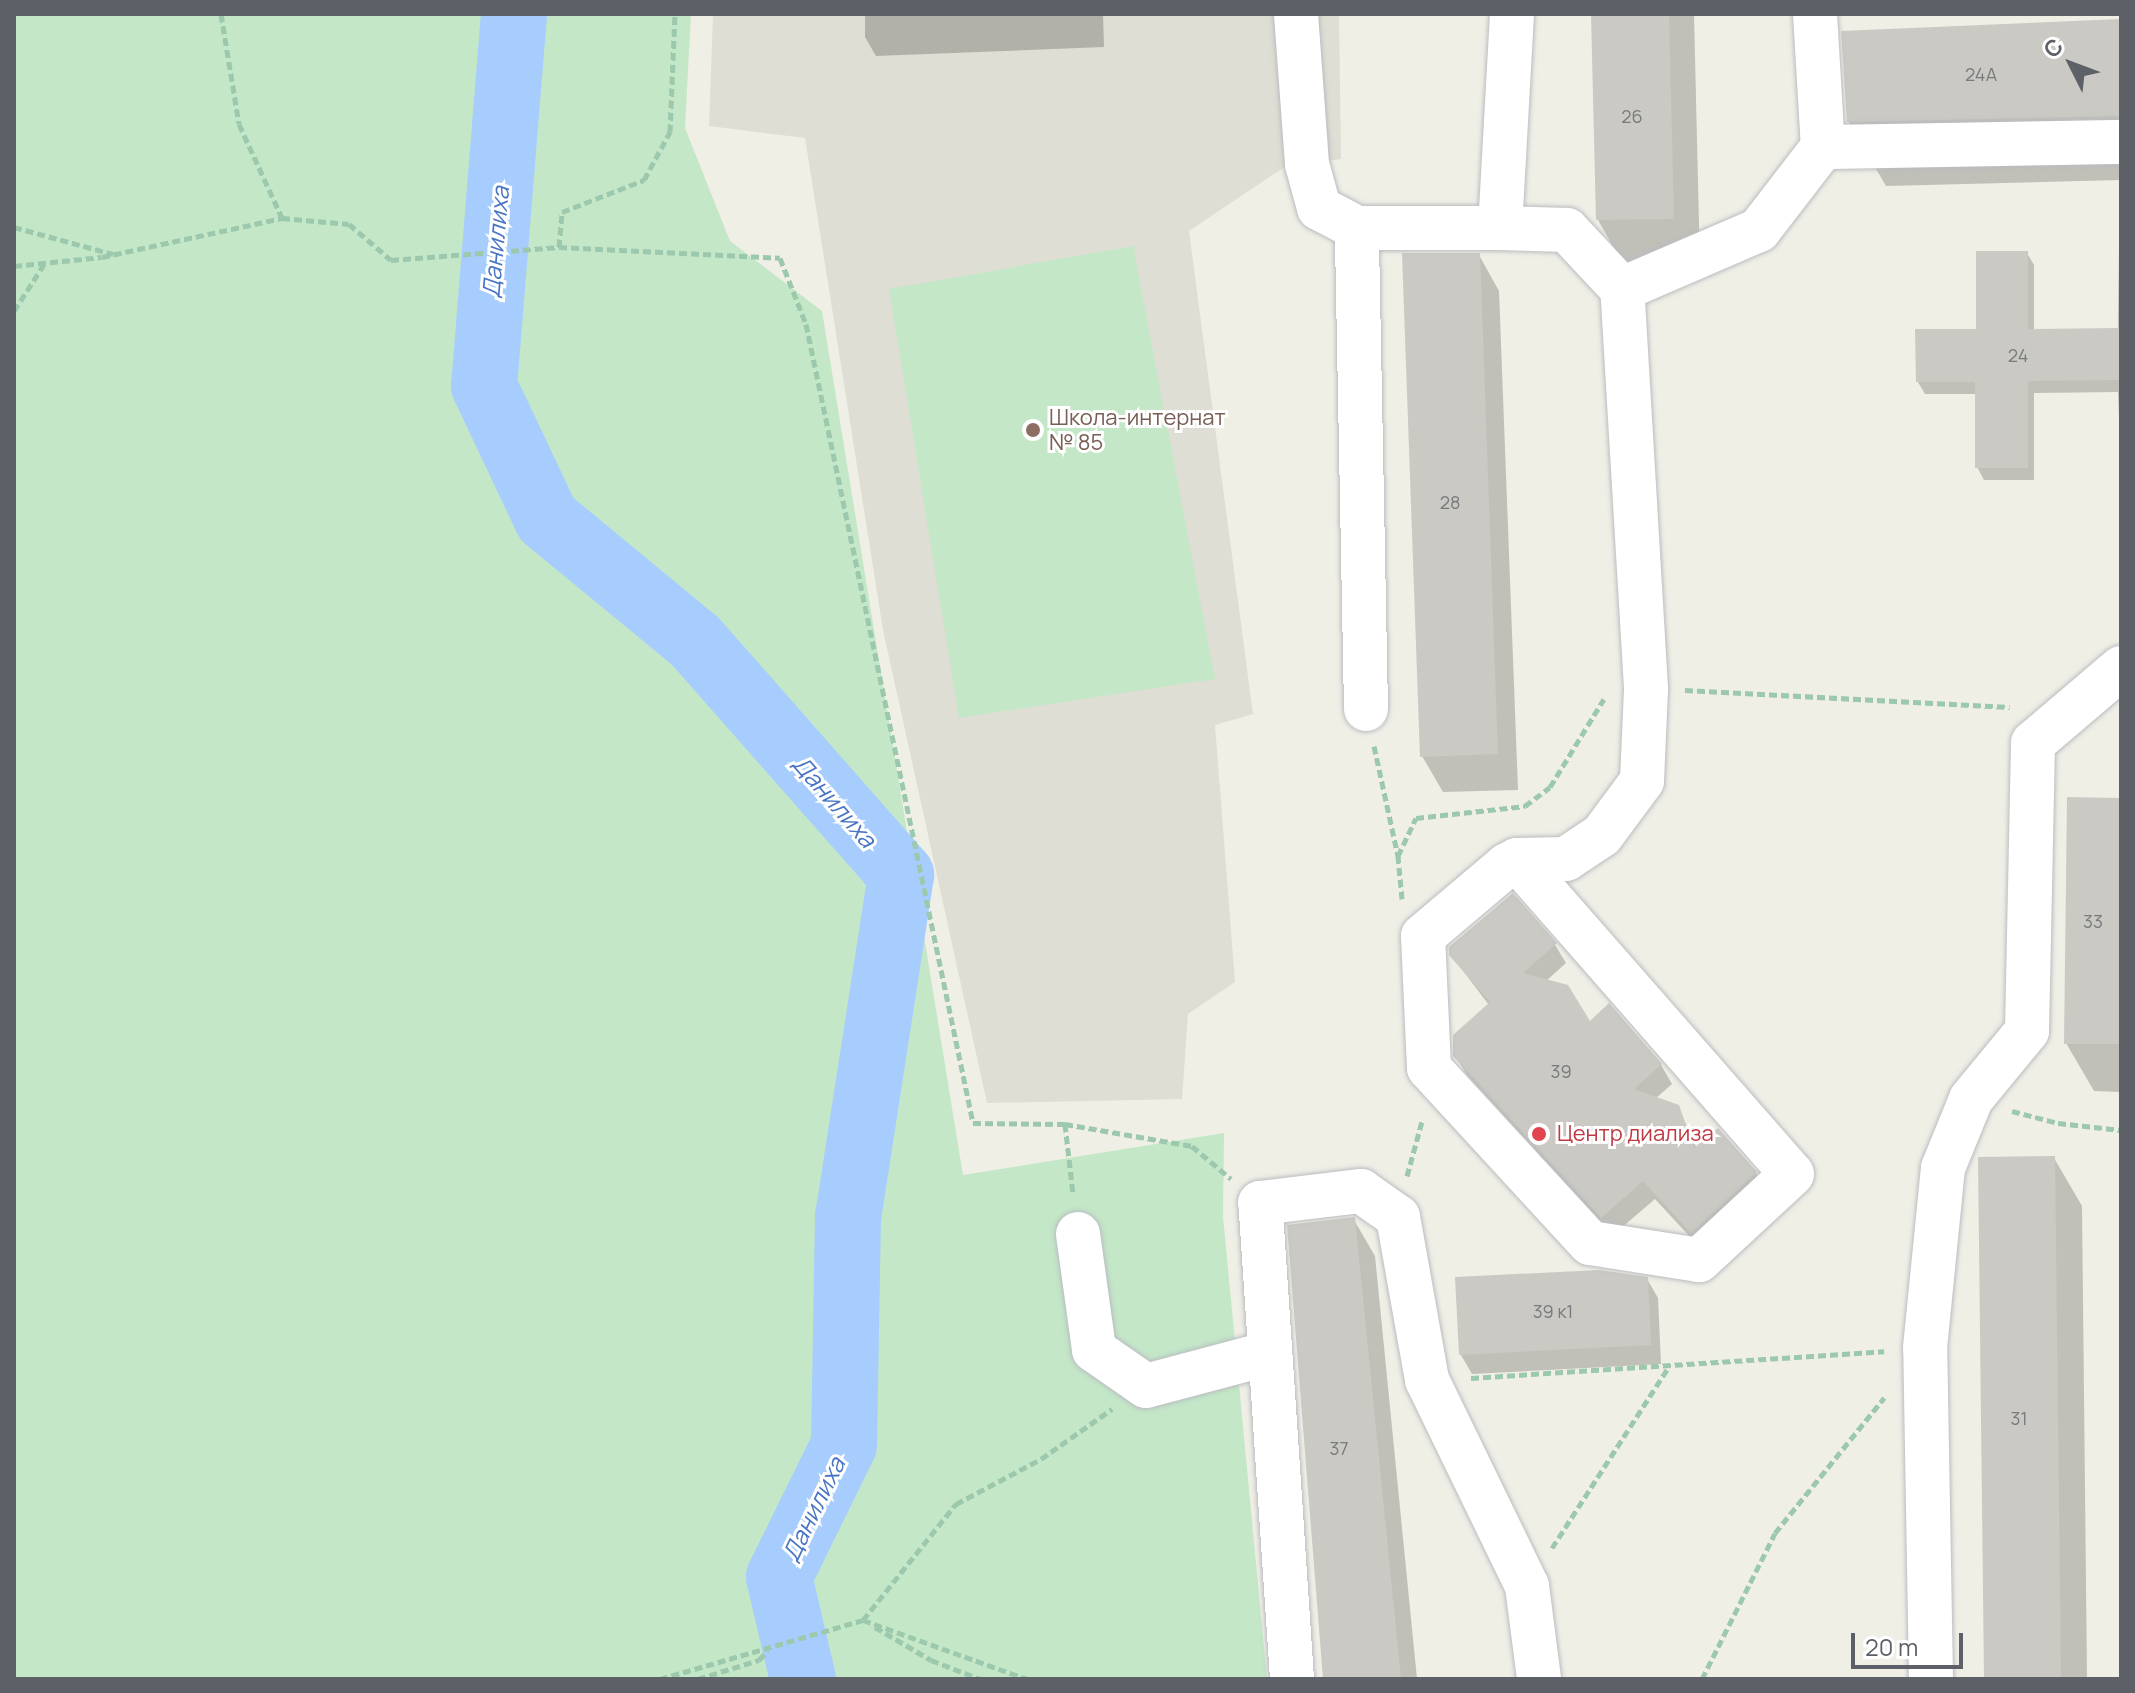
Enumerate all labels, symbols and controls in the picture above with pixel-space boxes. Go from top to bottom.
north arrow [2031,24,2111,104]
text: С [2037,32,2070,64]
house number: 24А [1965,63,1997,85]
house number: 26 [1621,105,1643,127]
water label: Данилиха [476,185,514,299]
house number: 24 [2008,344,2028,366]
place label: Школа-интернат № 85 [1049,404,1226,456]
marker: Школа-интернат № 85 [1024,421,1042,439]
house number: 28 [1440,491,1460,513]
water label: Данилиха [787,749,883,853]
house number: 33 [2083,910,2103,932]
house number: 39 [1550,1060,1572,1082]
place label: Центр диализа [1557,1121,1714,1147]
marker: Центр диализа [1528,1123,1550,1145]
house number: 39 к1 [1533,1300,1573,1322]
house number: 31 [2011,1407,2027,1429]
house number: 37 [1330,1437,1348,1459]
water label: Данилиха [776,1452,850,1566]
scale bar [1855,1617,1967,1667]
text: 20 m [1865,1630,1918,1663]

